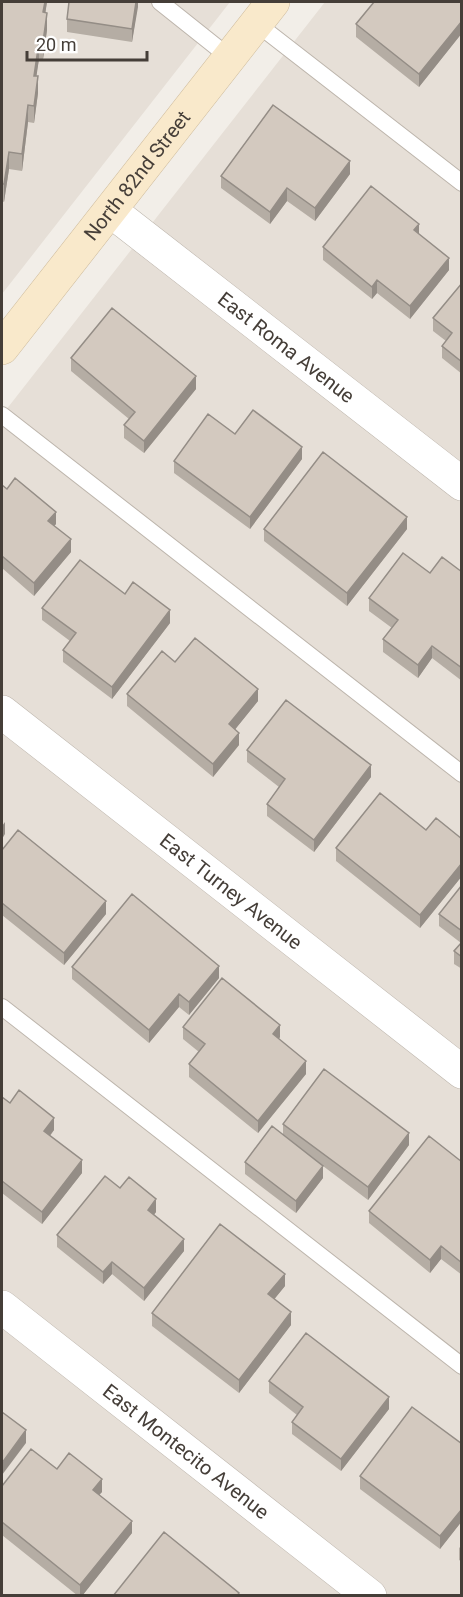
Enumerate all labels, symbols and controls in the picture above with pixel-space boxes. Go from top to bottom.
scale bar [27,24,147,62]
text: 20 m [36,34,76,55]
street label: North 82nd Street [79,106,195,245]
street label: East Roma Avenue [213,287,359,408]
street label: East Turney Avenue [155,828,307,954]
street label: East Montecito Avenue [98,1379,274,1524]

